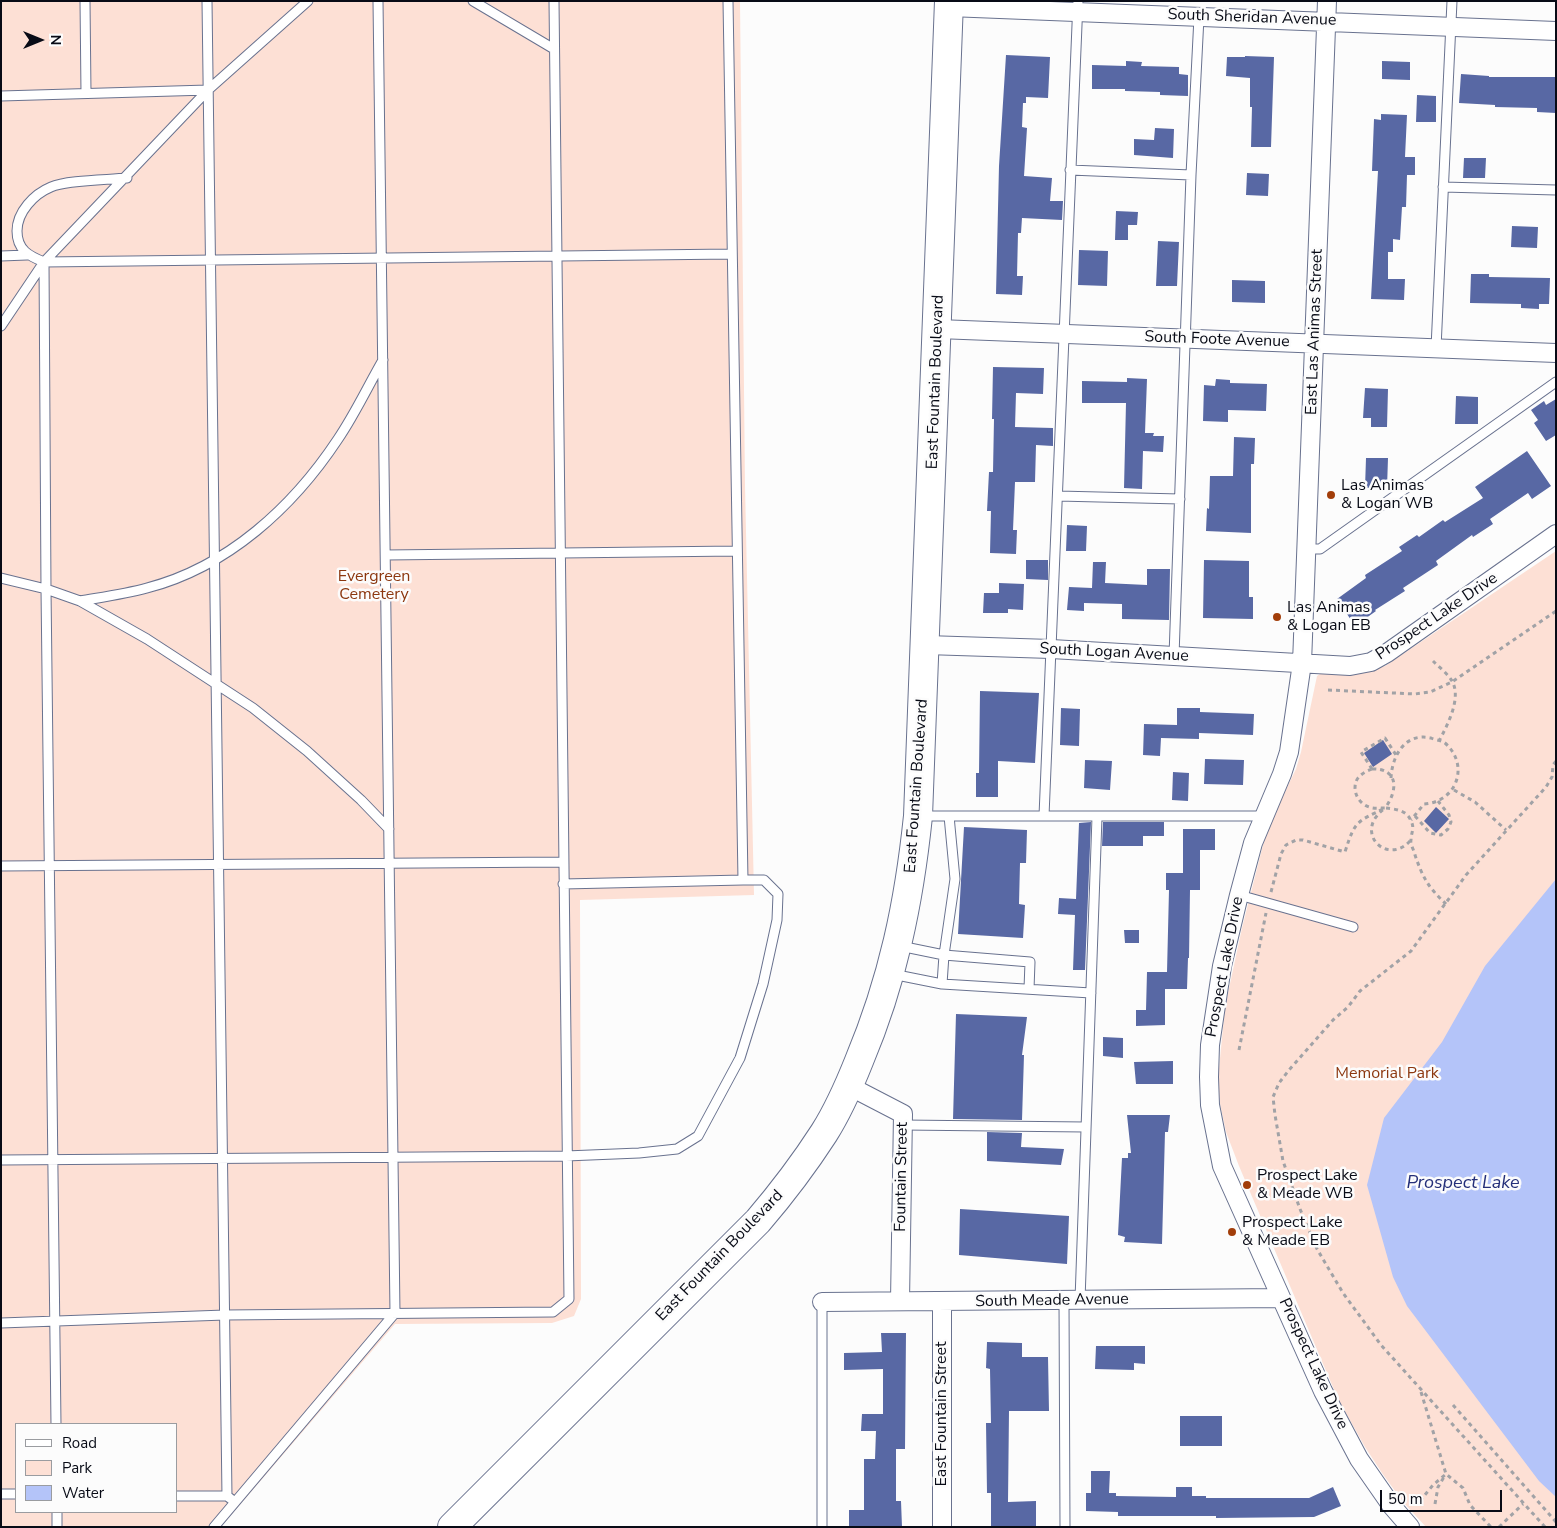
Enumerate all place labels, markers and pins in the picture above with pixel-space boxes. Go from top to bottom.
place label: Las Animas & Logan WB [1341,476,1433,514]
marker: Las Animas & Logan WB [1325,489,1337,501]
place label: Las Animas & Logan EB [1287,598,1371,636]
marker: Las Animas & Logan EB [1271,611,1283,623]
place label: Prospect Lake & Meade WB [1257,1166,1358,1204]
marker: Prospect Lake & Meade WB [1241,1179,1253,1191]
place label: Prospect Lake & Meade EB [1242,1213,1343,1251]
marker: Prospect Lake & Meade EB [1226,1226,1238,1238]

